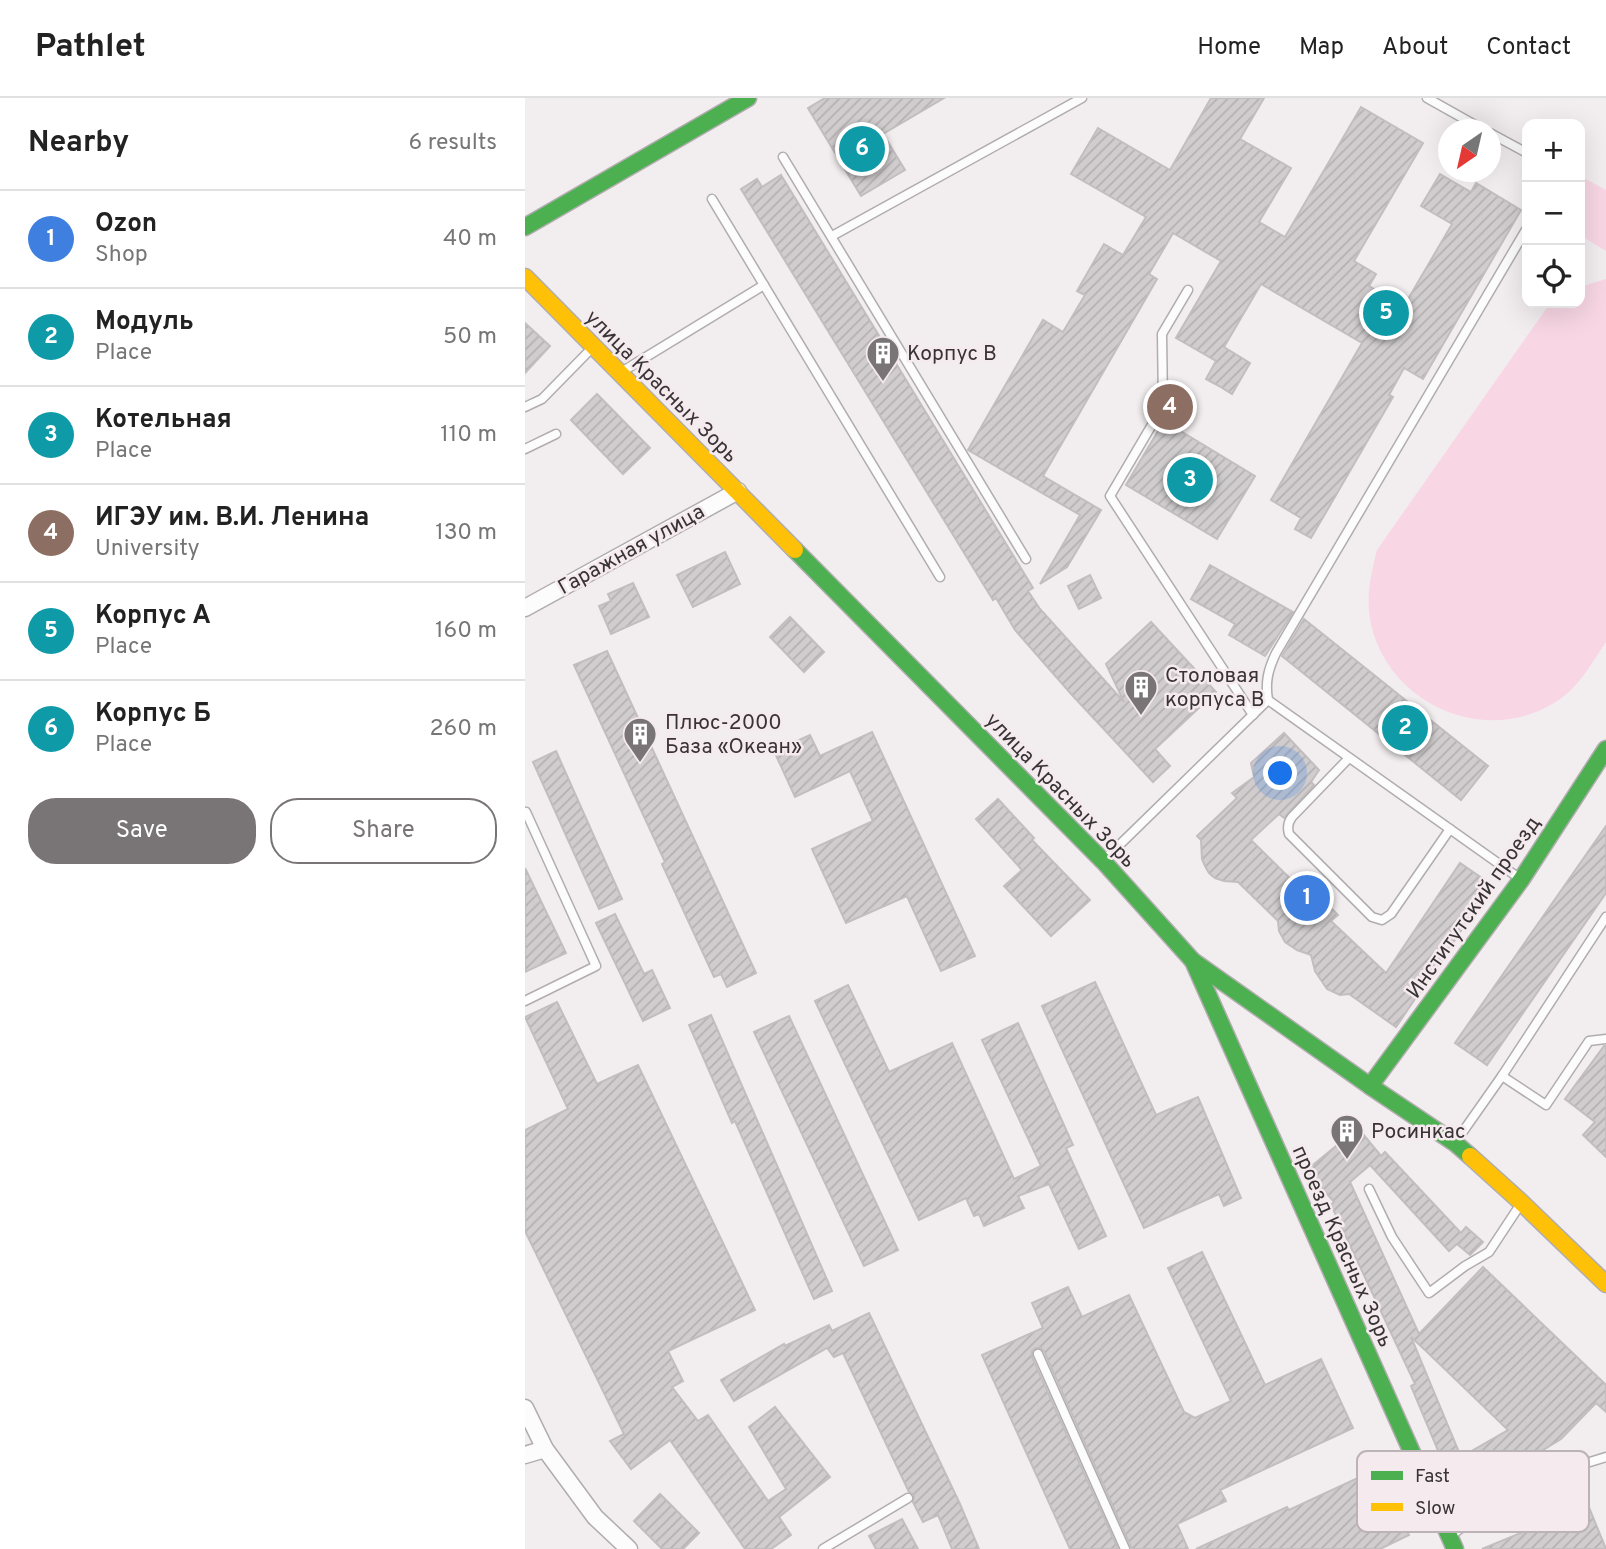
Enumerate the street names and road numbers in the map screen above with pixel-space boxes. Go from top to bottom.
street label: улица Красных Зорь [579,305,743,469]
street label: Гаражная улица [554,499,710,602]
street label: улица Красных Зорь [979,708,1141,874]
street label: Институтский проезд [1401,811,1547,1004]
street label: проезд Красных Зорь [1285,1141,1398,1352]

